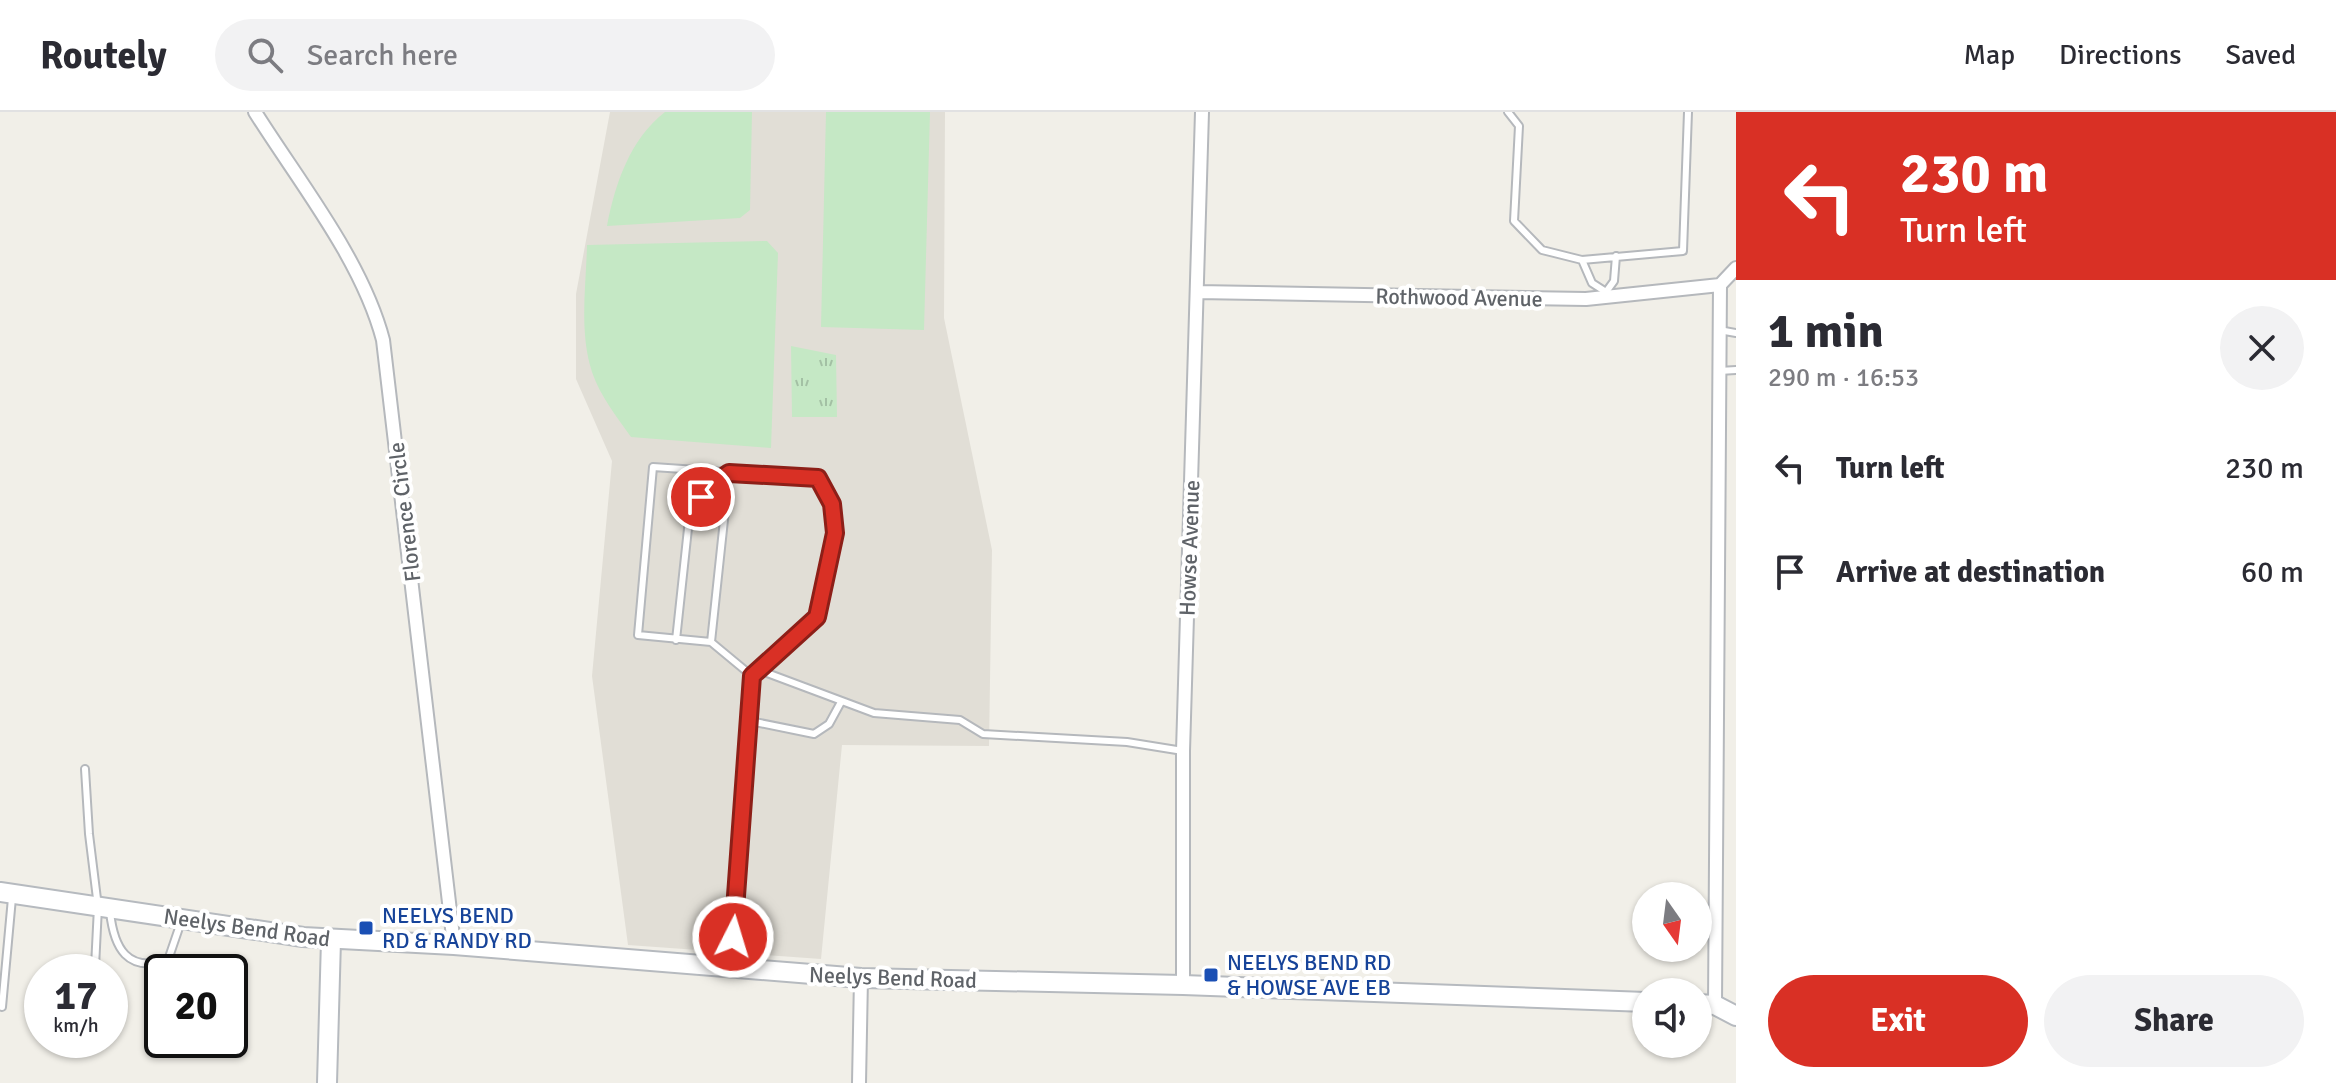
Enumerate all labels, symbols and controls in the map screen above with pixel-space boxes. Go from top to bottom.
search box [215,19,775,91]
text: Routely [40,32,167,79]
icon: search [243,33,287,77]
text: Search here [307,37,458,74]
text: Map [1963,38,2015,72]
text: Directions [2059,38,2181,72]
text: Saved [2225,38,2296,72]
text: 230 m [1900,139,2048,208]
icon: left [1768,144,1872,248]
text: Turn left [1900,208,2027,253]
street label: Rothwood Avenue [1375,283,1543,312]
text: 1 min [1768,302,1884,361]
button: close [2220,306,2304,390]
text: 290 m · 16:53 [1768,362,1919,394]
street label: Florence Circle [383,441,426,583]
icon: left [1768,446,1812,490]
text: Turn left [1836,450,1945,487]
text: 230 m [2225,450,2304,487]
pin [667,463,735,531]
icon: arrive [679,475,723,519]
street label: Howse Avenue [1174,479,1205,617]
icon: arrive [1768,550,1812,594]
text: Arrive at destination [1836,554,2105,591]
text: 60 m [2241,554,2304,591]
north arrow [1632,882,1712,962]
map controls [1632,882,1712,1058]
position arrow [691,895,775,979]
street label: Neelys Bend Road [162,902,332,953]
place label: NEELYS BEND RD & RANDY RD [382,902,532,954]
marker: NEELYS BEND RD & RANDY RD [357,919,375,937]
place label: NEELYS BEND RD & HOWSE AVE EB [1227,949,1391,1001]
speed limit sign: 20 [144,954,248,1058]
street label: Neelys Bend Road [809,961,977,994]
marker: NEELYS BEND RD & HOWSE AVE EB [1202,966,1220,984]
text: 17 [54,971,98,1021]
button: Exit [1768,975,2028,1067]
button: Share [2044,975,2304,1067]
button: sound [1632,978,1712,1058]
text: km/h [53,1013,99,1038]

